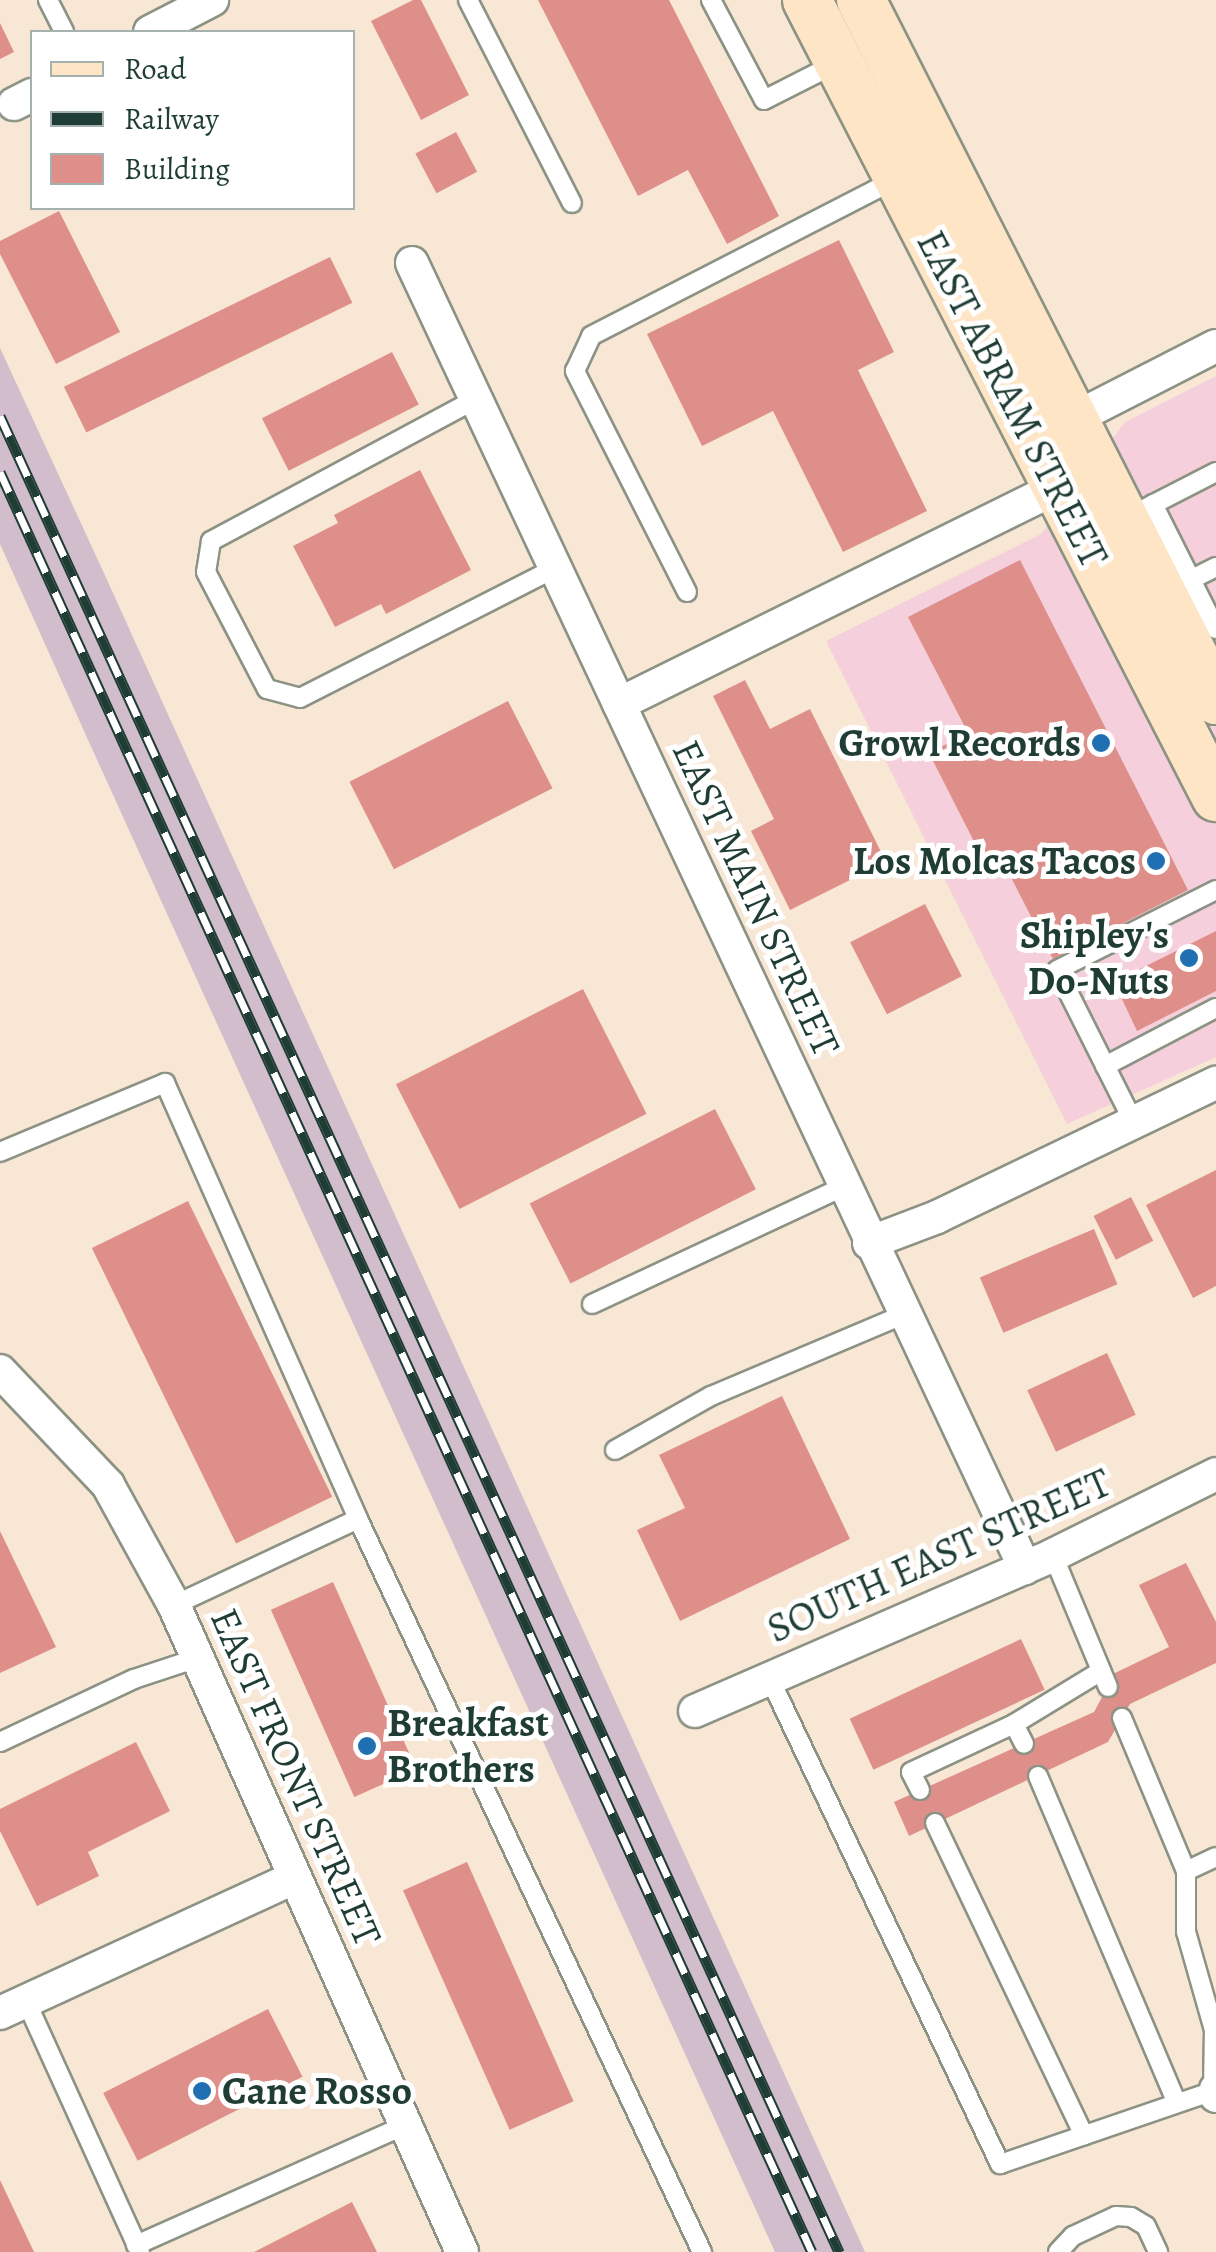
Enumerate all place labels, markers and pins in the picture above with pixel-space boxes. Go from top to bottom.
place label: Growl Records [838,719,1081,767]
marker: Growl Records [1090,732,1112,754]
place label: Los Molcas Tacos [853,837,1136,885]
marker: Los Molcas Tacos [1145,850,1167,872]
place label: Shipley's Do-Nuts [1020,911,1169,1005]
marker: Shipley's Do-Nuts [1178,947,1200,969]
place label: Breakfast Brothers [387,1699,549,1793]
marker: Breakfast Brothers [356,1735,378,1757]
place label: Cane Rosso [222,2067,412,2115]
marker: Cane Rosso [191,2080,213,2102]

